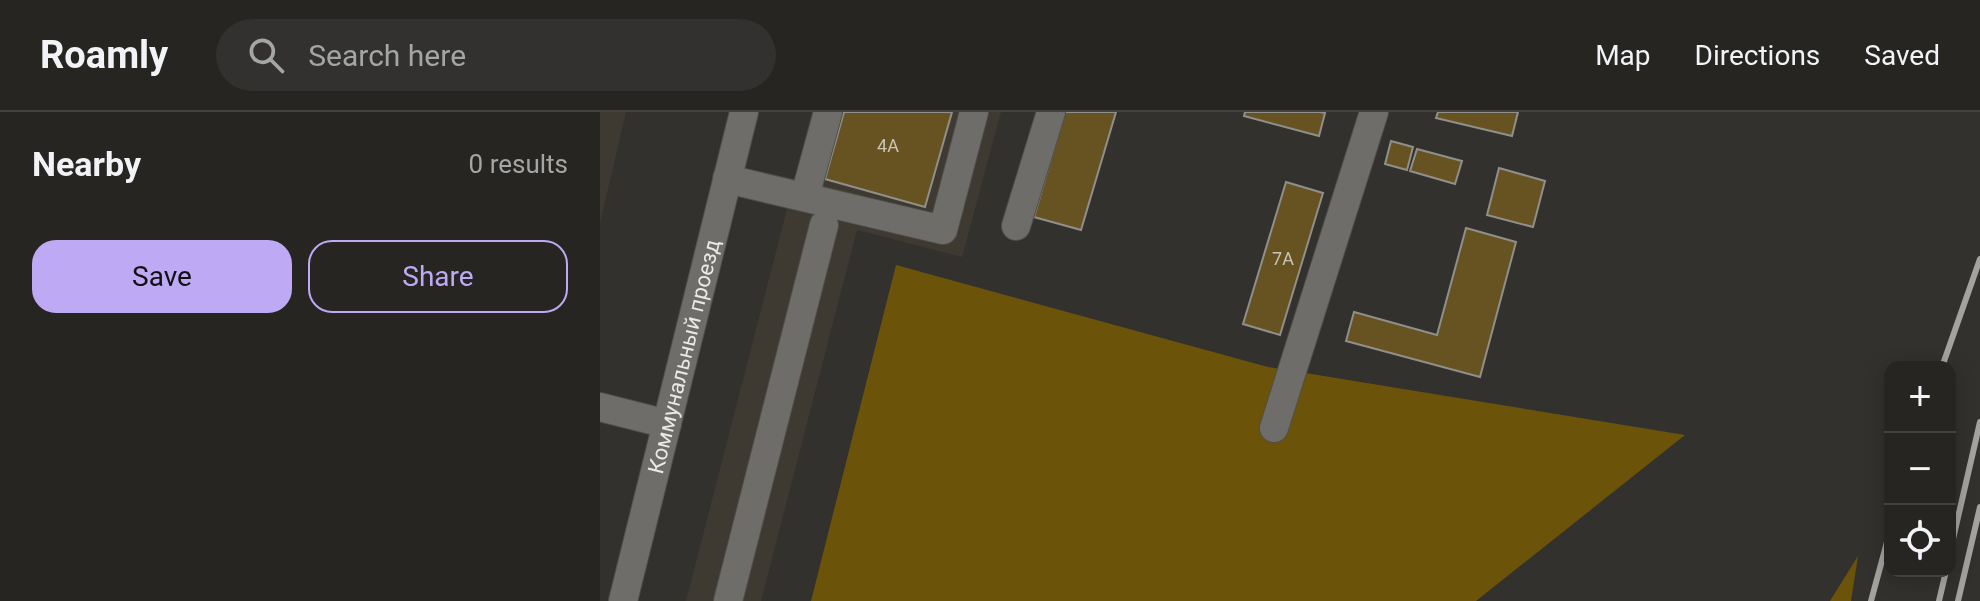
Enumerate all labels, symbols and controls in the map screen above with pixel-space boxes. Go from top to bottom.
search box [216,19,776,91]
text: Roamly [40,33,168,77]
icon: search [244,33,288,77]
text: Search here [308,38,466,73]
text: Map [1595,39,1651,72]
text: Directions [1695,39,1820,72]
text: Saved [1864,39,1940,72]
house number: 4А [877,135,899,156]
text: Nearby [32,144,141,184]
text: 0 results [469,149,568,179]
street label: Коммунальный проезд [643,237,725,476]
button: Save [32,240,292,313]
button: Share [308,240,568,313]
house number: 7А [1272,248,1294,269]
map controls [1884,361,1956,577]
button: + [1884,361,1956,433]
button: − [1884,433,1956,505]
button: locate [1884,505,1956,577]

